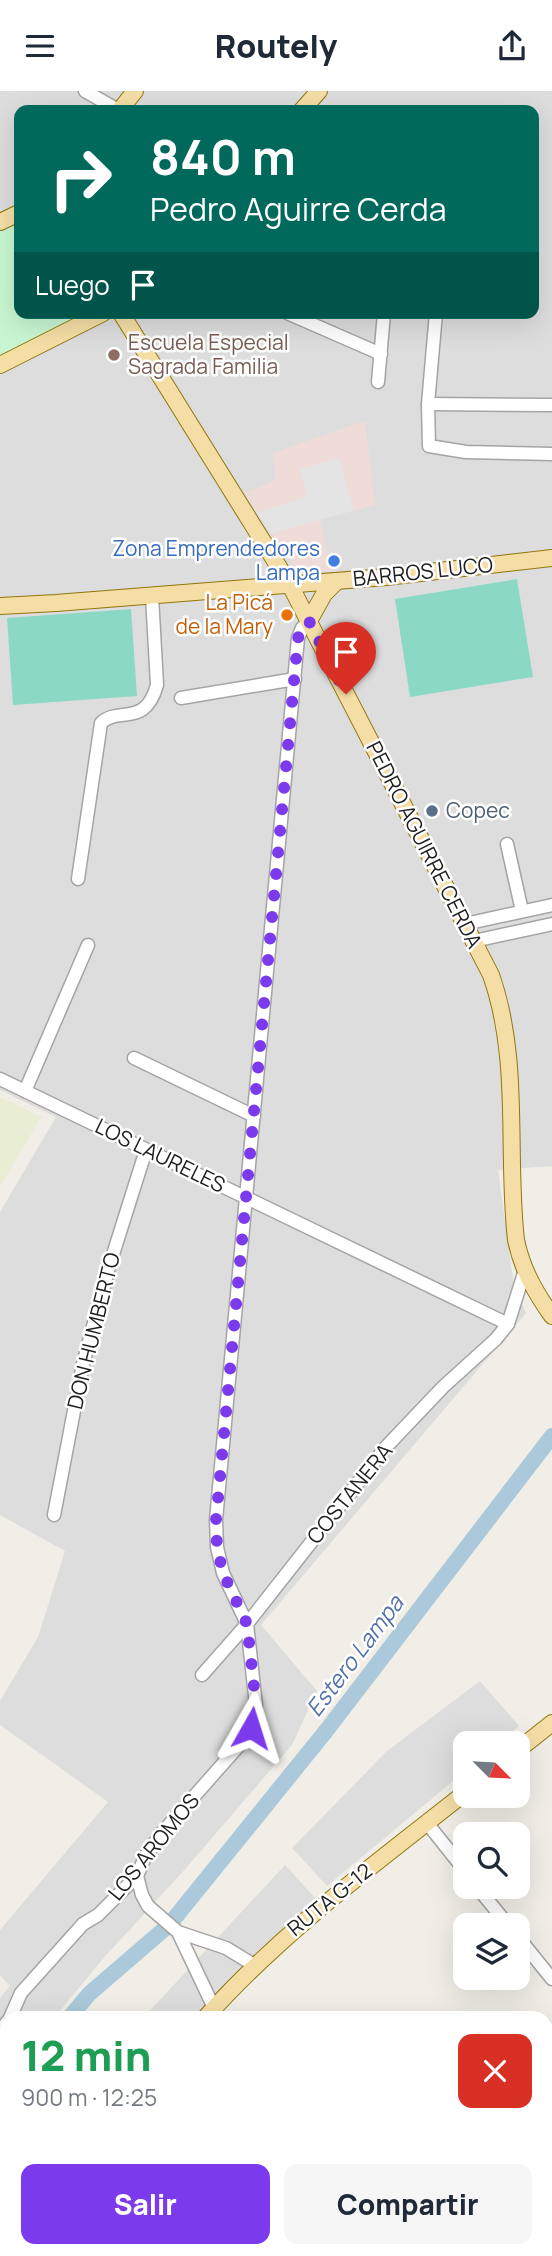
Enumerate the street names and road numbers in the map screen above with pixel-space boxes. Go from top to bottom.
street label: BARROS LUCO [351,550,494,592]
street label: PEDRO AGUIRRE CERDA [361,736,489,953]
street label: LOS LAURELES [91,1112,230,1199]
street label: DON HUMBERTO [60,1250,126,1412]
street label: COSTANERA [300,1437,398,1549]
street label: LOS AROMOS [101,1787,205,1906]
street label: RUTA G-12 [281,1856,378,1942]

